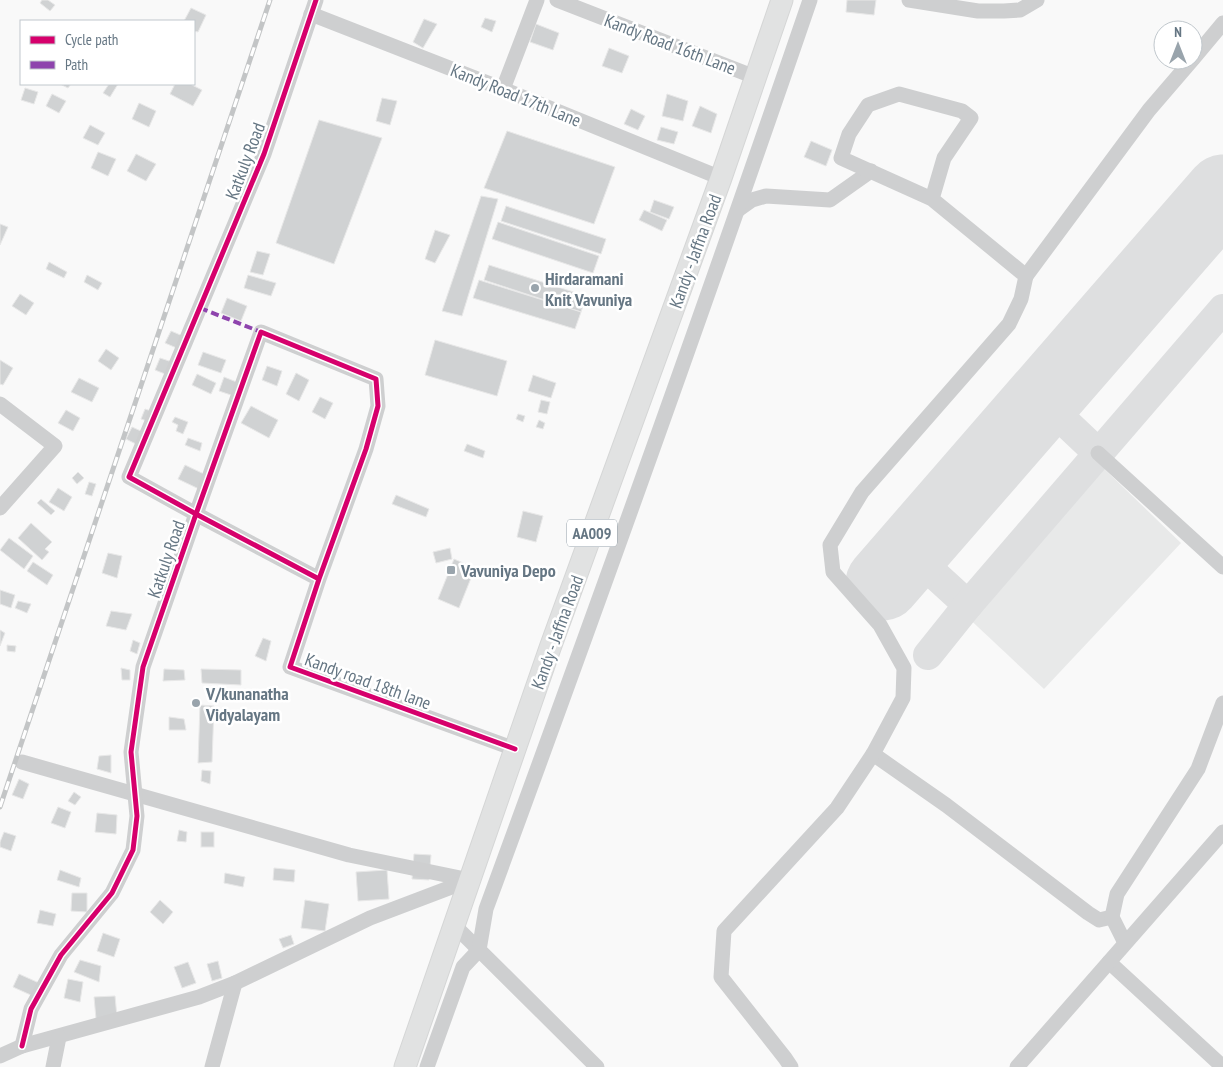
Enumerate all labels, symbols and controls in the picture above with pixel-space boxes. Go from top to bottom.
street label: Kandy Road 16th Lane [601,8,739,80]
legend [20,20,195,85]
north arrow [1153,20,1203,70]
text: N [1174,23,1182,41]
text: Cycle path [65,30,118,49]
text: Path [65,55,88,74]
street label: Kandy Road 17th Lane [447,58,585,132]
street label: Katkuly Road [220,119,270,203]
street label: Kandy - Jaffna Road [664,191,726,311]
place label: Hirdaramani Knit Vavuniya [545,267,632,311]
marker: Hirdaramani Knit Vavuniya [529,282,541,294]
street label: Katkuly Road [142,517,190,601]
road number: AA009 [567,520,617,546]
place label: Vavuniya Depo [460,559,556,582]
marker: Vavuniya Depo [445,564,457,576]
street label: Kandy - Jaffna Road [526,572,588,692]
street label: Kandy road 18th lane [302,648,434,714]
place label: V/kunanatha Vidyalayam [205,682,289,726]
marker: V/kunanatha Vidyalayam [190,697,202,709]

